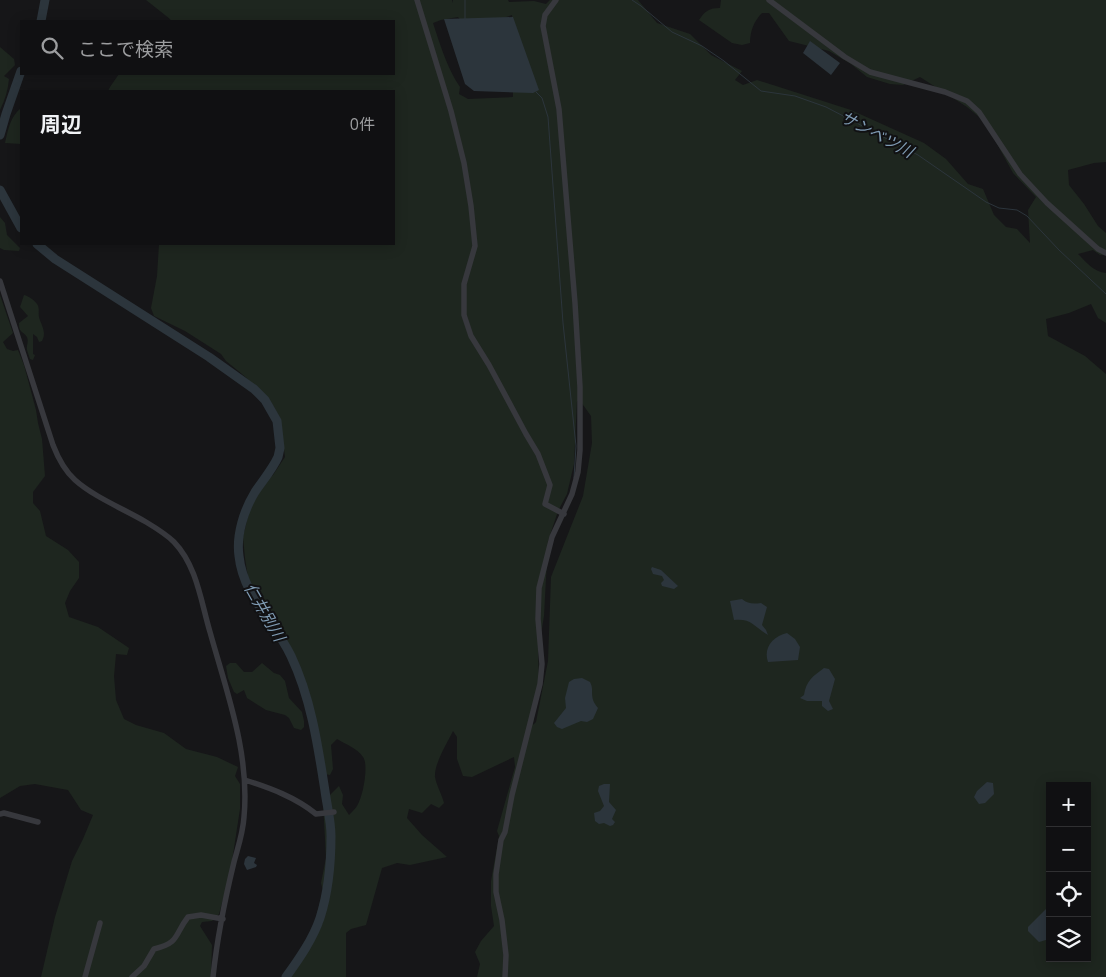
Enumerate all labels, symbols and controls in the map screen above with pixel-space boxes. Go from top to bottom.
search box [20,20,395,75]
icon: search [38,34,66,62]
text: ここで検索 [78,36,173,62]
water label: サンベツ川 [837,106,919,163]
text: 周辺 [40,110,82,138]
text: 0件 [350,113,375,135]
water label: 仁井別川 [239,579,292,647]
map controls [1046,782,1091,962]
button: + [1046,782,1091,827]
button: − [1046,827,1091,872]
button: locate [1046,872,1091,917]
button: layers [1046,917,1091,962]

